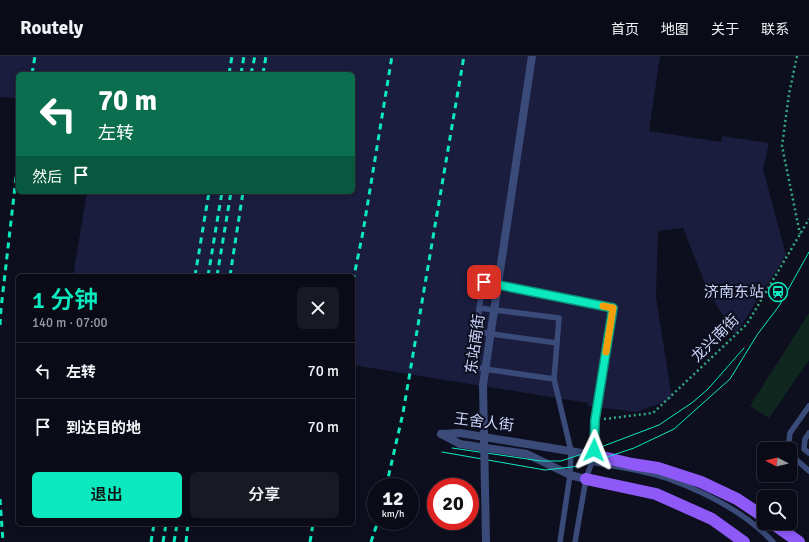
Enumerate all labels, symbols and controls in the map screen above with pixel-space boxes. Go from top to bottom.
text: Routely [20,16,83,40]
text: 首页 [611,21,639,38]
text: 地图 [661,21,689,38]
text: 关于 [711,21,739,38]
text: 联系 [761,21,789,38]
text: 70 m [98,84,157,118]
icon: left [32,88,84,140]
text: 左转 [98,122,134,144]
icon: arrive [70,164,92,186]
text: 然后 [32,168,62,186]
pin [467,265,501,299]
icon: arrive [473,271,495,293]
station icon: 济南东站 [767,281,789,303]
place label: 济南东站 [704,283,764,301]
text: 1 分钟 [32,285,98,315]
button: close [297,287,339,329]
street label: 龙兴南街 [687,310,743,366]
street label: 东站南街 [462,313,488,375]
text: 140 m · 07:00 [32,315,108,331]
icon: left [32,360,54,382]
text: 70 m [308,362,339,380]
text: 左转 [66,363,96,381]
street label: 王舍人街 [453,409,515,435]
icon: arrive [32,416,54,438]
text: 70 m [308,418,339,436]
text: 到达目的地 [66,419,141,437]
position arrow [573,429,615,471]
north arrow [757,442,797,482]
map controls [757,442,797,530]
button: 退出 [32,472,182,518]
button: 分享 [190,472,339,518]
speed limit sign: 20 [427,478,479,530]
text: 12 [382,486,404,511]
button: search [757,490,797,530]
text: km/h [382,508,404,520]

